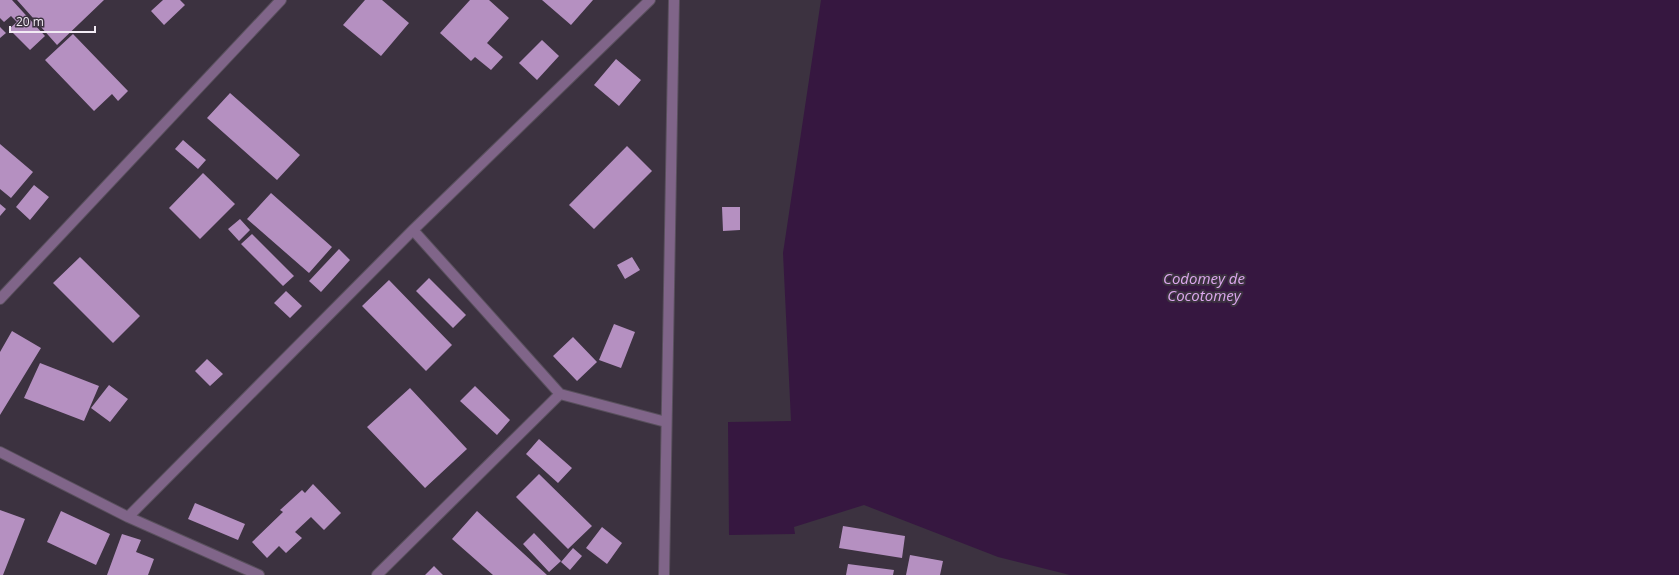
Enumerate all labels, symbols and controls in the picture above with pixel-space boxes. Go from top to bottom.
scale bar [10,8,95,34]
text: 20 m [16,13,44,30]
water label: Codomey de Cocotomey [1163,268,1245,305]

